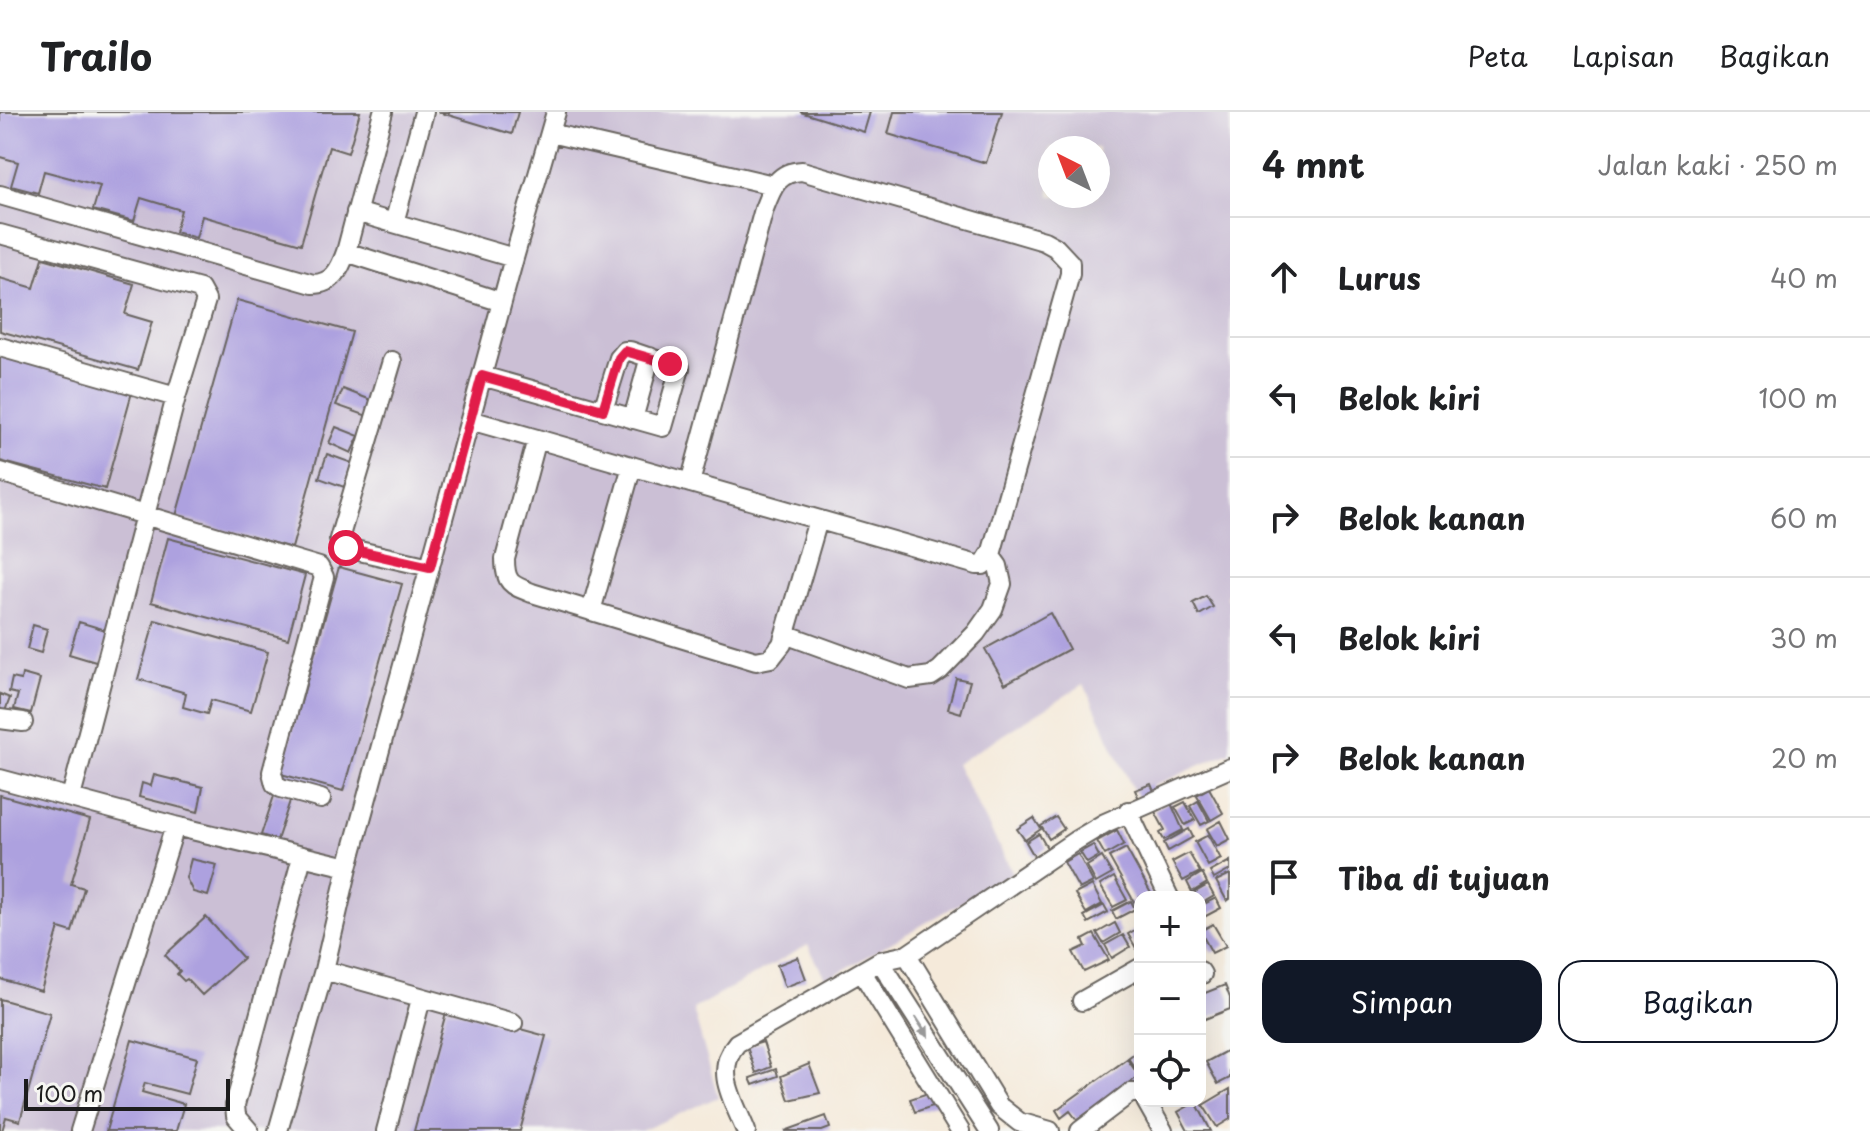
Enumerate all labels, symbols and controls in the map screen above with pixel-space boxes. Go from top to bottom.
text: Trailo [40,27,152,84]
text: Peta [1468,34,1528,77]
text: Lapisan [1572,34,1675,77]
text: Bagikan [1719,34,1830,77]
north arrow [1038,136,1110,208]
text: 4 mnt [1262,138,1365,190]
text: Jalan kaki · 250 m [1598,145,1838,184]
icon: ahead [1262,255,1306,299]
text: Lurus [1338,255,1421,300]
text: 40 m [1770,258,1838,297]
route end [652,346,688,382]
icon: left [1262,375,1306,419]
text: Belok kiri [1338,375,1480,420]
text: 100 m [1758,378,1838,417]
icon: right [1262,495,1306,539]
text: Belok kanan [1338,495,1525,540]
text: 60 m [1770,498,1838,537]
route start [328,530,364,566]
icon: left [1262,615,1306,659]
text: Belok kiri [1338,615,1480,660]
text: 30 m [1770,618,1838,657]
icon: right [1262,735,1306,779]
text: Belok kanan [1338,735,1525,780]
text: 20 m [1771,738,1838,777]
icon: arrive [1262,855,1306,899]
text: Tiba di tujuan [1338,855,1550,900]
map controls [1134,891,1206,1107]
button: + [1134,891,1206,963]
button: Simpan [1262,960,1542,1043]
button: Bagikan [1558,960,1838,1043]
button: − [1134,963,1206,1035]
one-way arrow [914,1016,929,1038]
button: locate [1134,1035,1206,1107]
scale bar [24,1075,230,1111]
text: 100 m [36,1076,103,1109]

